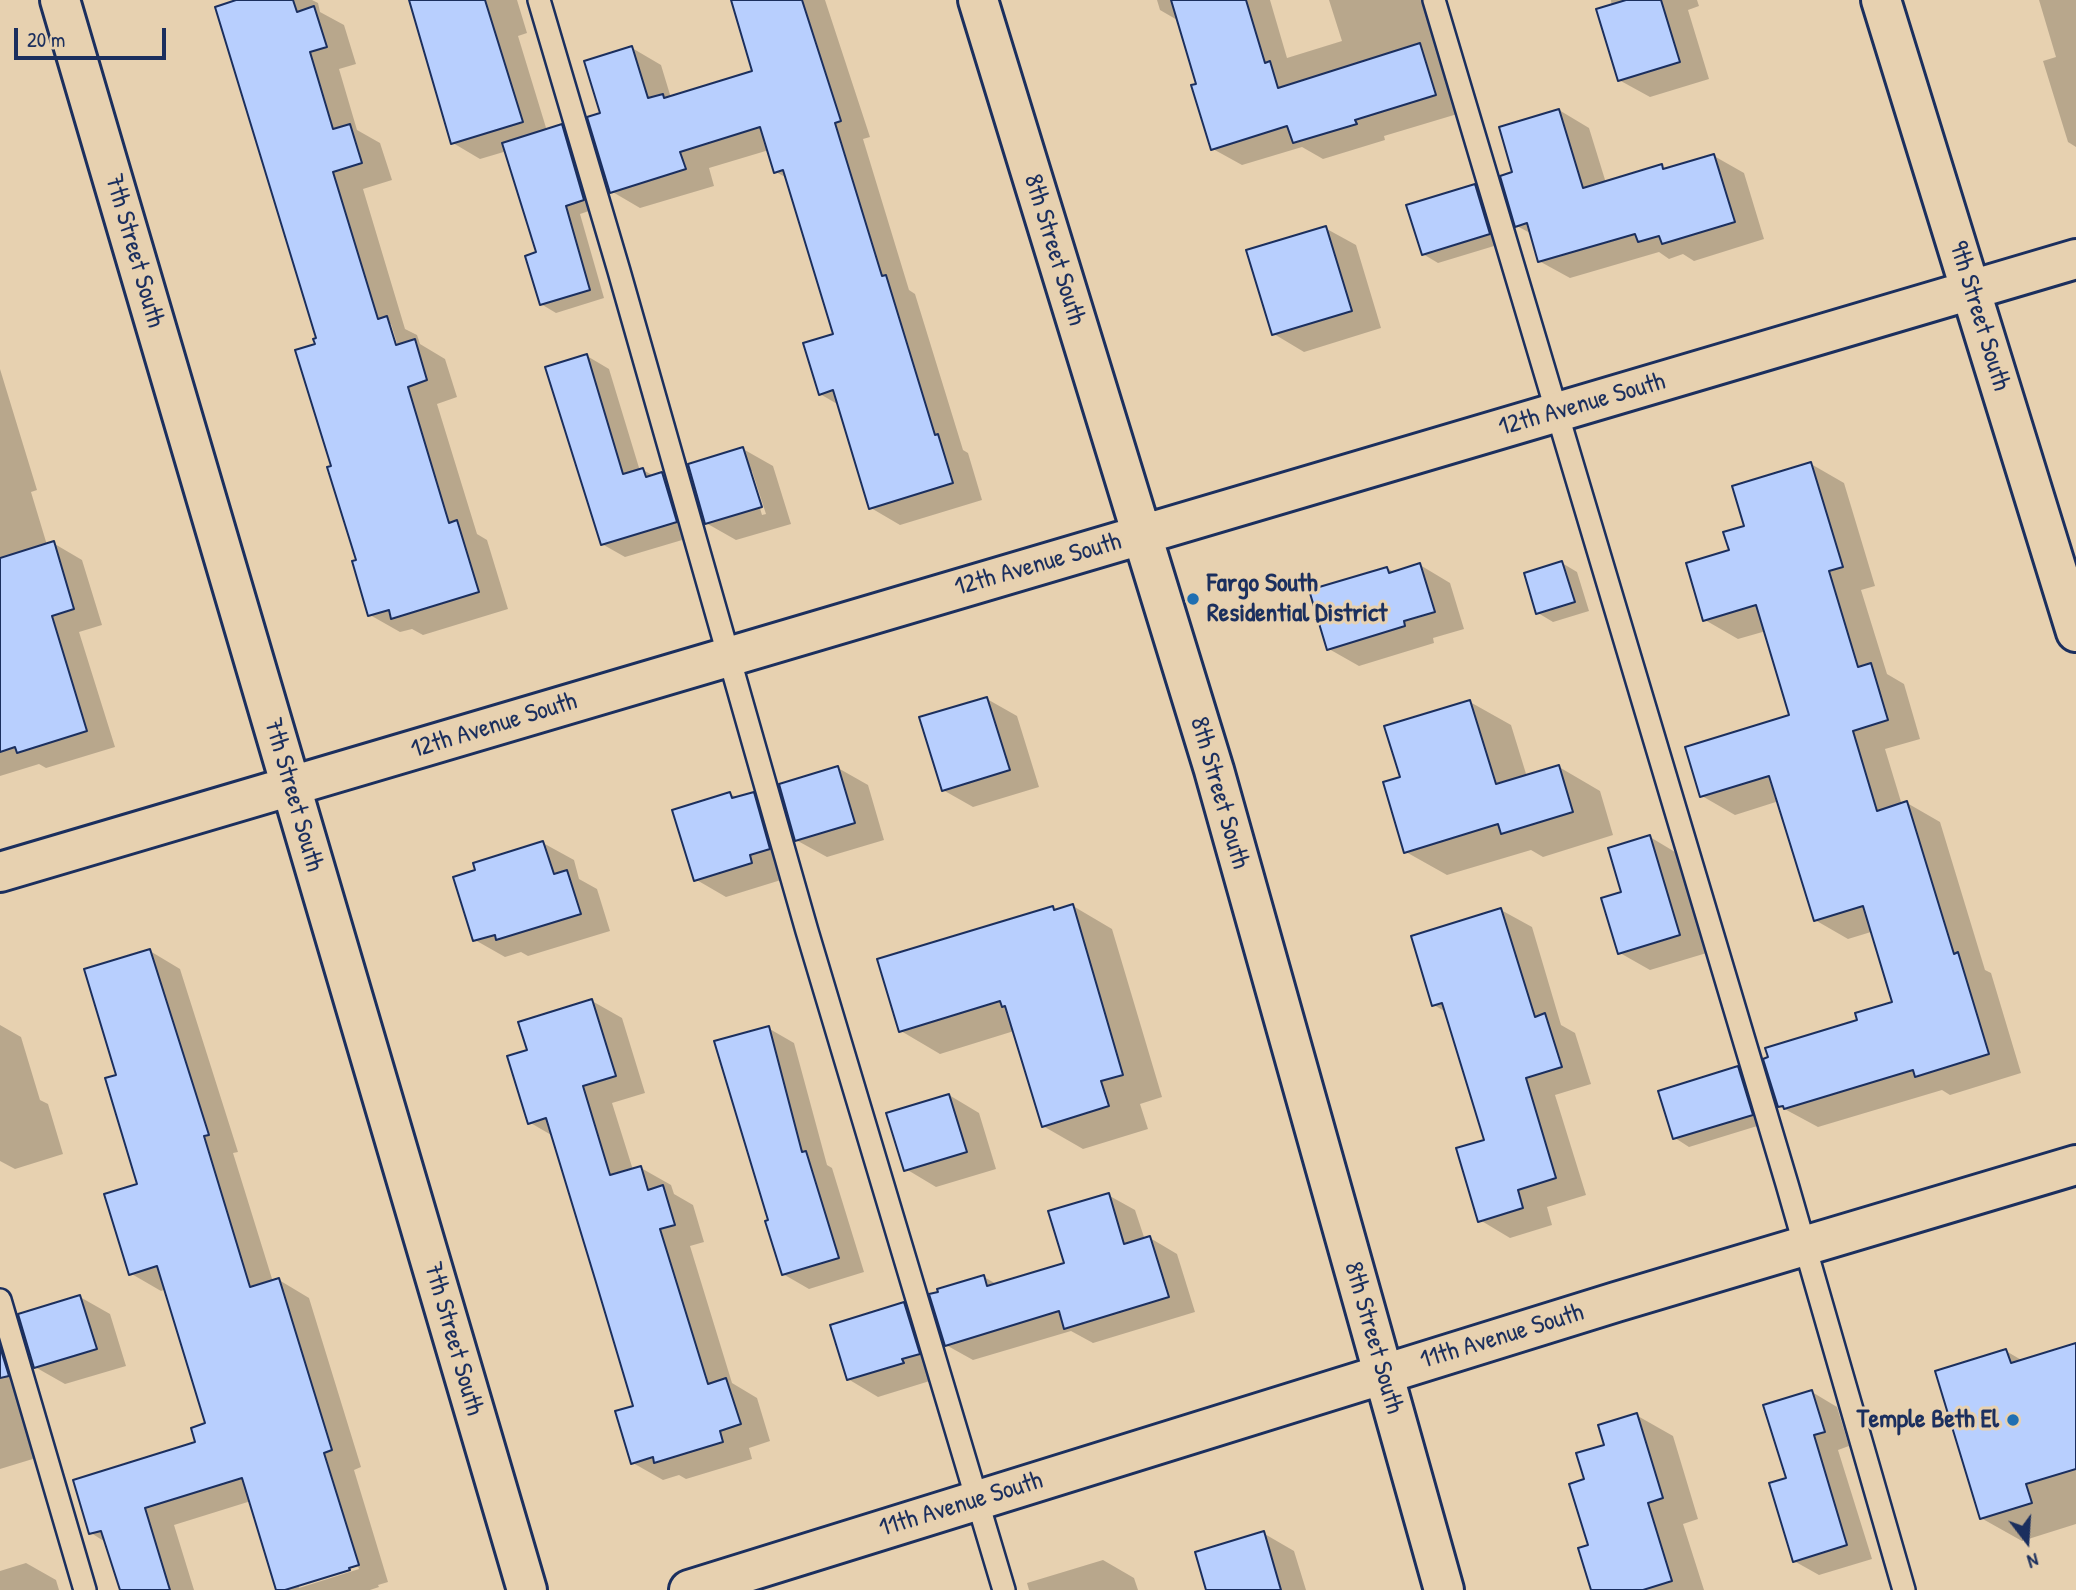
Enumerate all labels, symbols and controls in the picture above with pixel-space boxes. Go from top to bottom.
scale bar [18,14,170,58]
text: 20 m [27,25,65,54]
street label: 7th Street South [97,171,171,331]
street label: 8th Street South [1016,171,1092,329]
street label: 9th Street South [1941,238,2017,394]
street label: 12th Avenue South [1495,366,1669,444]
street label: 12th Avenue South [951,526,1125,604]
place label: Fargo South Residential District [1207,568,1387,630]
marker: Fargo South Residential District [1185,591,1201,607]
street label: 12th Avenue South [407,686,581,766]
street label: 8th Street South [1182,714,1256,872]
street label: 7th Street South [256,715,330,875]
street label: 7th Street South [416,1259,490,1419]
street label: 8th Street South [1336,1259,1410,1417]
street label: 11th Avenue South [1416,1297,1588,1377]
place label: Temple Beth El [1857,1404,1999,1436]
marker: Temple Beth El [2005,1412,2021,1428]
street label: 11th Avenue South [875,1465,1047,1545]
north arrow [1992,1506,2062,1576]
text: N [2025,1547,2042,1575]

